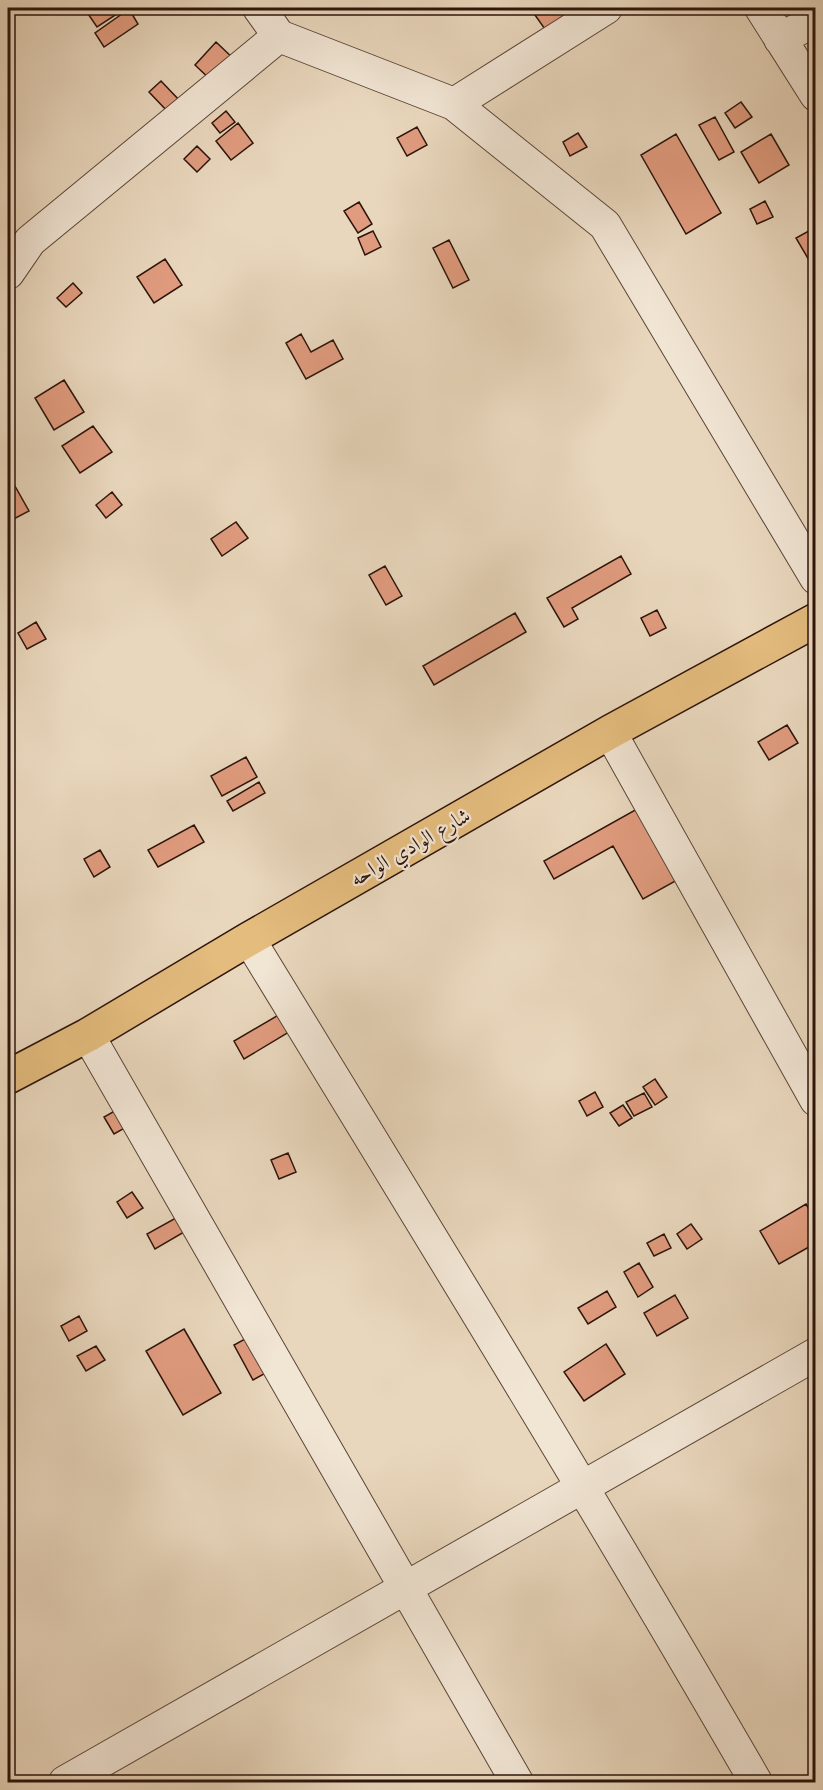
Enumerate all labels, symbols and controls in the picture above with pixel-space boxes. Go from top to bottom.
street label: شارع الوادي الواحه [347,806,477,896]

